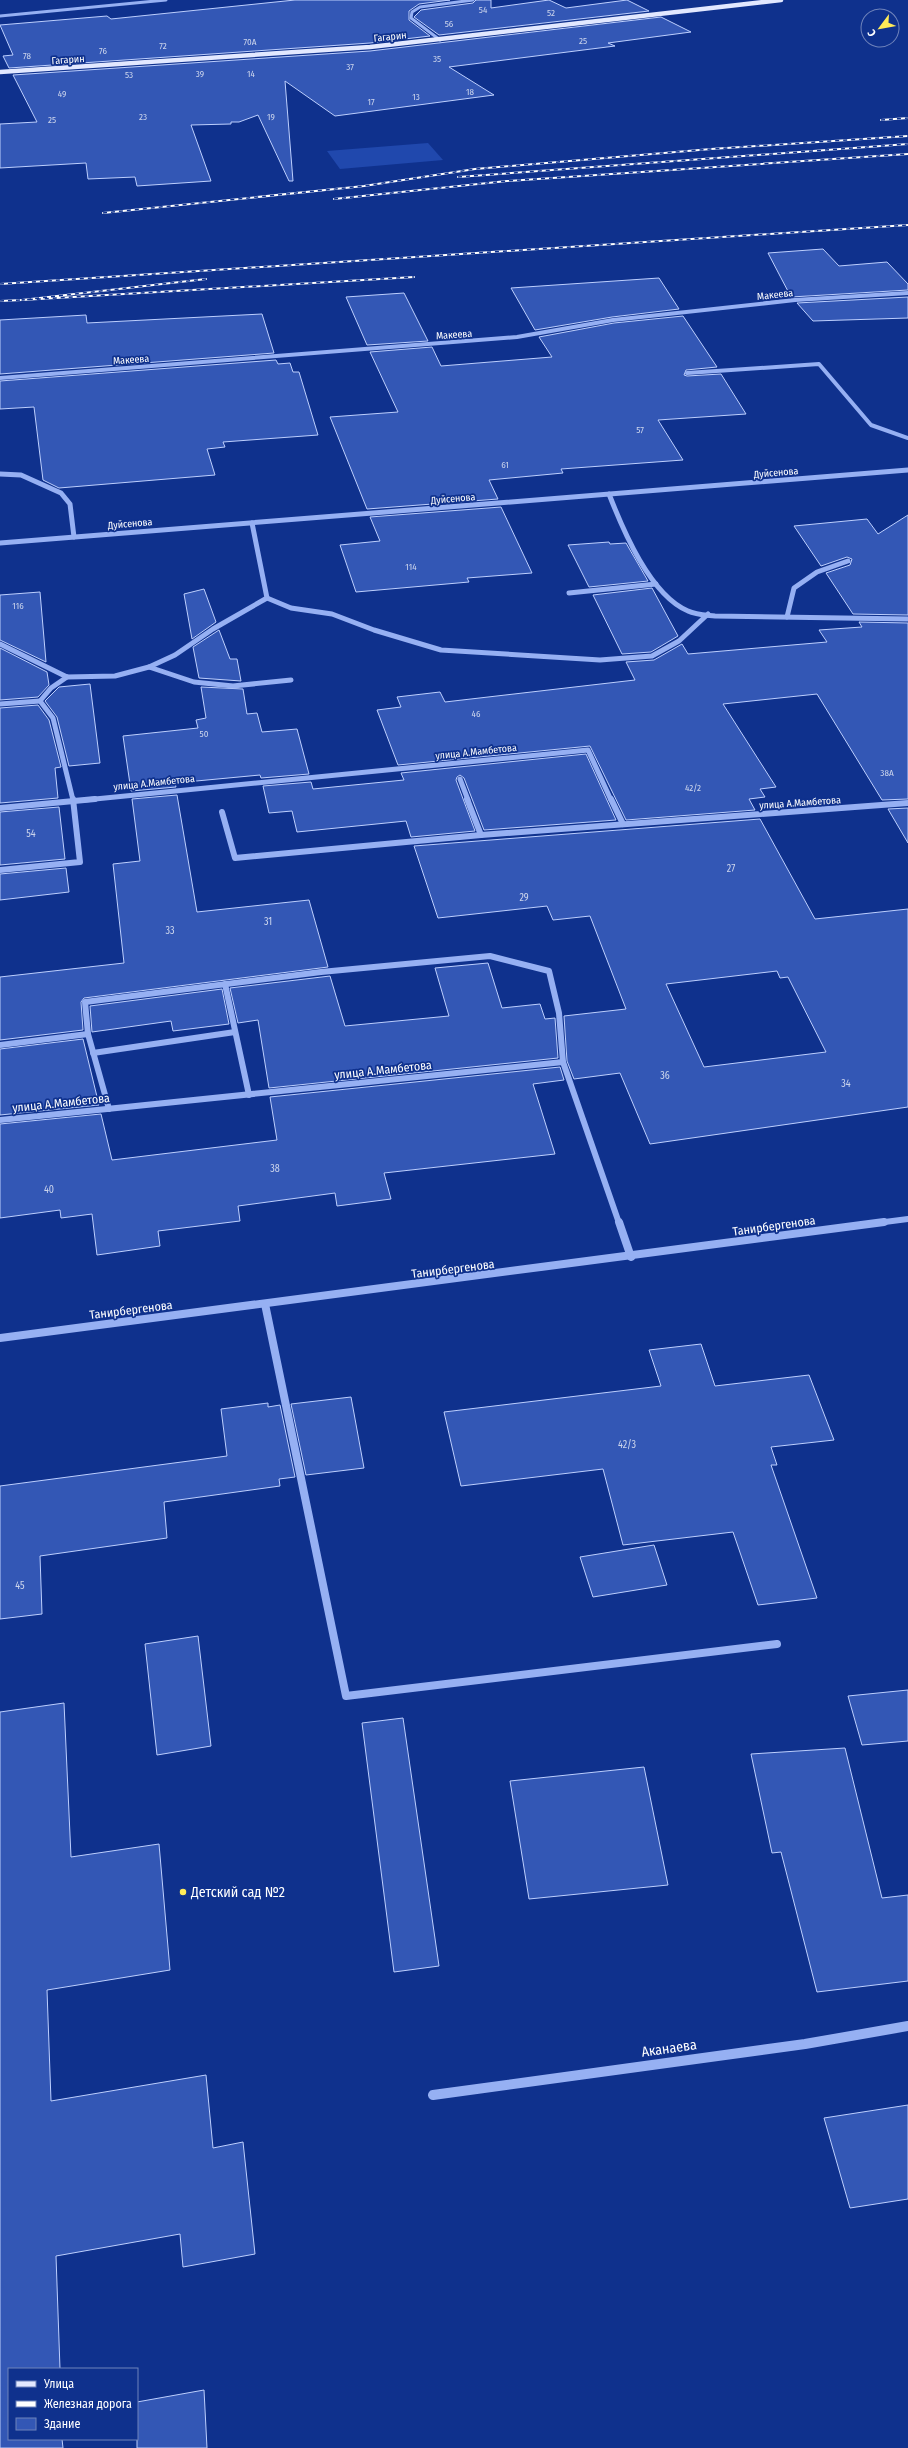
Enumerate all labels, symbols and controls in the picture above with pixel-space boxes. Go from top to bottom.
house number: 54 [479,5,488,15]
house number: 52 [547,8,555,18]
north arrow [860,8,900,48]
house number: 56 [445,19,454,29]
text: С [865,27,879,39]
street label: Гагарин [373,29,407,45]
house number: 25 [579,36,587,46]
house number: 70А [244,37,257,47]
house number: 72 [159,41,167,51]
house number: 76 [99,46,107,56]
house number: 78 [23,51,31,61]
street label: Гагарин [51,53,85,67]
house number: 35 [433,54,441,64]
house number: 37 [346,62,354,72]
house number: 39 [196,69,204,79]
house number: 14 [247,69,256,79]
house number: 53 [125,70,133,80]
house number: 18 [466,87,475,97]
house number: 49 [58,89,66,99]
house number: 13 [412,92,420,102]
house number: 17 [367,97,375,107]
house number: 23 [139,112,147,122]
house number: 19 [267,112,275,122]
house number: 25 [48,115,56,125]
street label: Макеева [756,287,794,303]
street label: Макеева [436,328,473,342]
street label: Макеева [113,353,150,367]
house number: 57 [636,425,644,435]
house number: 61 [501,460,509,470]
street label: Дуйсенова [752,465,799,481]
street label: Дуйсенова [429,491,476,507]
street label: Дуйсенова [106,516,153,532]
house number: 114 [405,562,417,572]
house number: 116 [12,601,24,611]
house number: 46 [472,709,481,719]
house number: 50 [200,729,209,739]
street label: улица А.Мамбетова [435,742,517,762]
house number: 38А [880,768,894,778]
street label: улица А.Мамбетова [113,773,195,793]
house number: 42/2 [685,783,701,793]
street label: улица А.Мамбетова [759,794,841,812]
house number: 54 [26,828,36,840]
house number: 27 [727,863,735,875]
house number: 29 [519,892,529,904]
house number: 31 [264,916,272,928]
house number: 33 [165,925,175,937]
street label: улица А.Мамбетова [334,1058,433,1082]
house number: 36 [660,1070,670,1082]
house number: 34 [841,1078,851,1090]
street label: улица А.Мамбетова [12,1091,111,1115]
house number: 38 [270,1163,280,1175]
house number: 40 [44,1184,54,1196]
street label: Танирбергенова [732,1213,816,1239]
street label: Танирбергенова [411,1257,495,1281]
street label: Танирбергенова [89,1298,173,1322]
house number: 42/3 [618,1439,636,1451]
house number: 45 [15,1580,25,1592]
place label: Детский сад №2 [190,1884,285,1901]
marker: Детский сад №2 [178,1887,188,1897]
street label: Аканаева [640,2036,698,2061]
legend [8,2368,138,2440]
text: Улица [43,2377,74,2391]
text: Железная дорога [44,2397,132,2411]
text: Здание [44,2417,80,2431]

